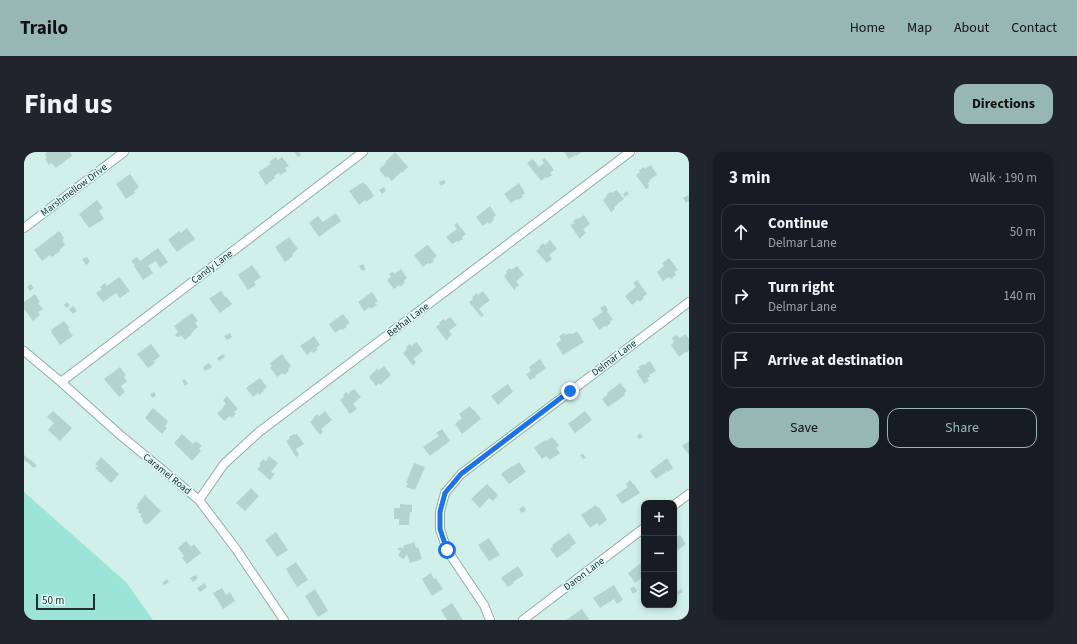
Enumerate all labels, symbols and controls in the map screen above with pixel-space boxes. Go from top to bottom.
text: Trailo [20,15,68,42]
text: Home [850,18,885,38]
text: Map [907,18,932,38]
text: About [954,18,989,38]
text: Contact [1011,18,1057,38]
text: Find us [24,84,112,124]
button: Directions [954,84,1053,124]
street label: Marshmellow Drive [38,160,110,220]
text: 3 min [729,166,770,190]
text: Walk · 190 m [969,169,1037,187]
text: Continue [768,213,828,234]
icon: ahead [730,221,752,243]
text: 50 m [1010,223,1036,241]
text: Delmar Lane [768,234,837,252]
street label: Candy Lane [188,247,236,287]
text: Turn right [768,277,834,298]
icon: right [730,285,752,307]
text: 140 m [1003,287,1036,305]
text: Delmar Lane [768,298,837,316]
street label: Bethal Lane [384,299,432,340]
street label: Delmar Lane [589,337,639,379]
icon: arrive [730,349,752,371]
text: Arrive at destination [768,350,903,371]
route end [561,382,579,400]
button: Save [729,408,879,448]
button: Share [887,408,1037,448]
street label: Caramel Road [140,450,194,498]
map controls [641,500,677,608]
button: + [641,500,677,536]
button: − [641,536,677,572]
route start [438,541,456,559]
street label: Daron Lane [561,554,607,594]
button: layers [641,572,677,608]
scale bar [36,592,95,611]
text: 50 m [42,593,64,608]

